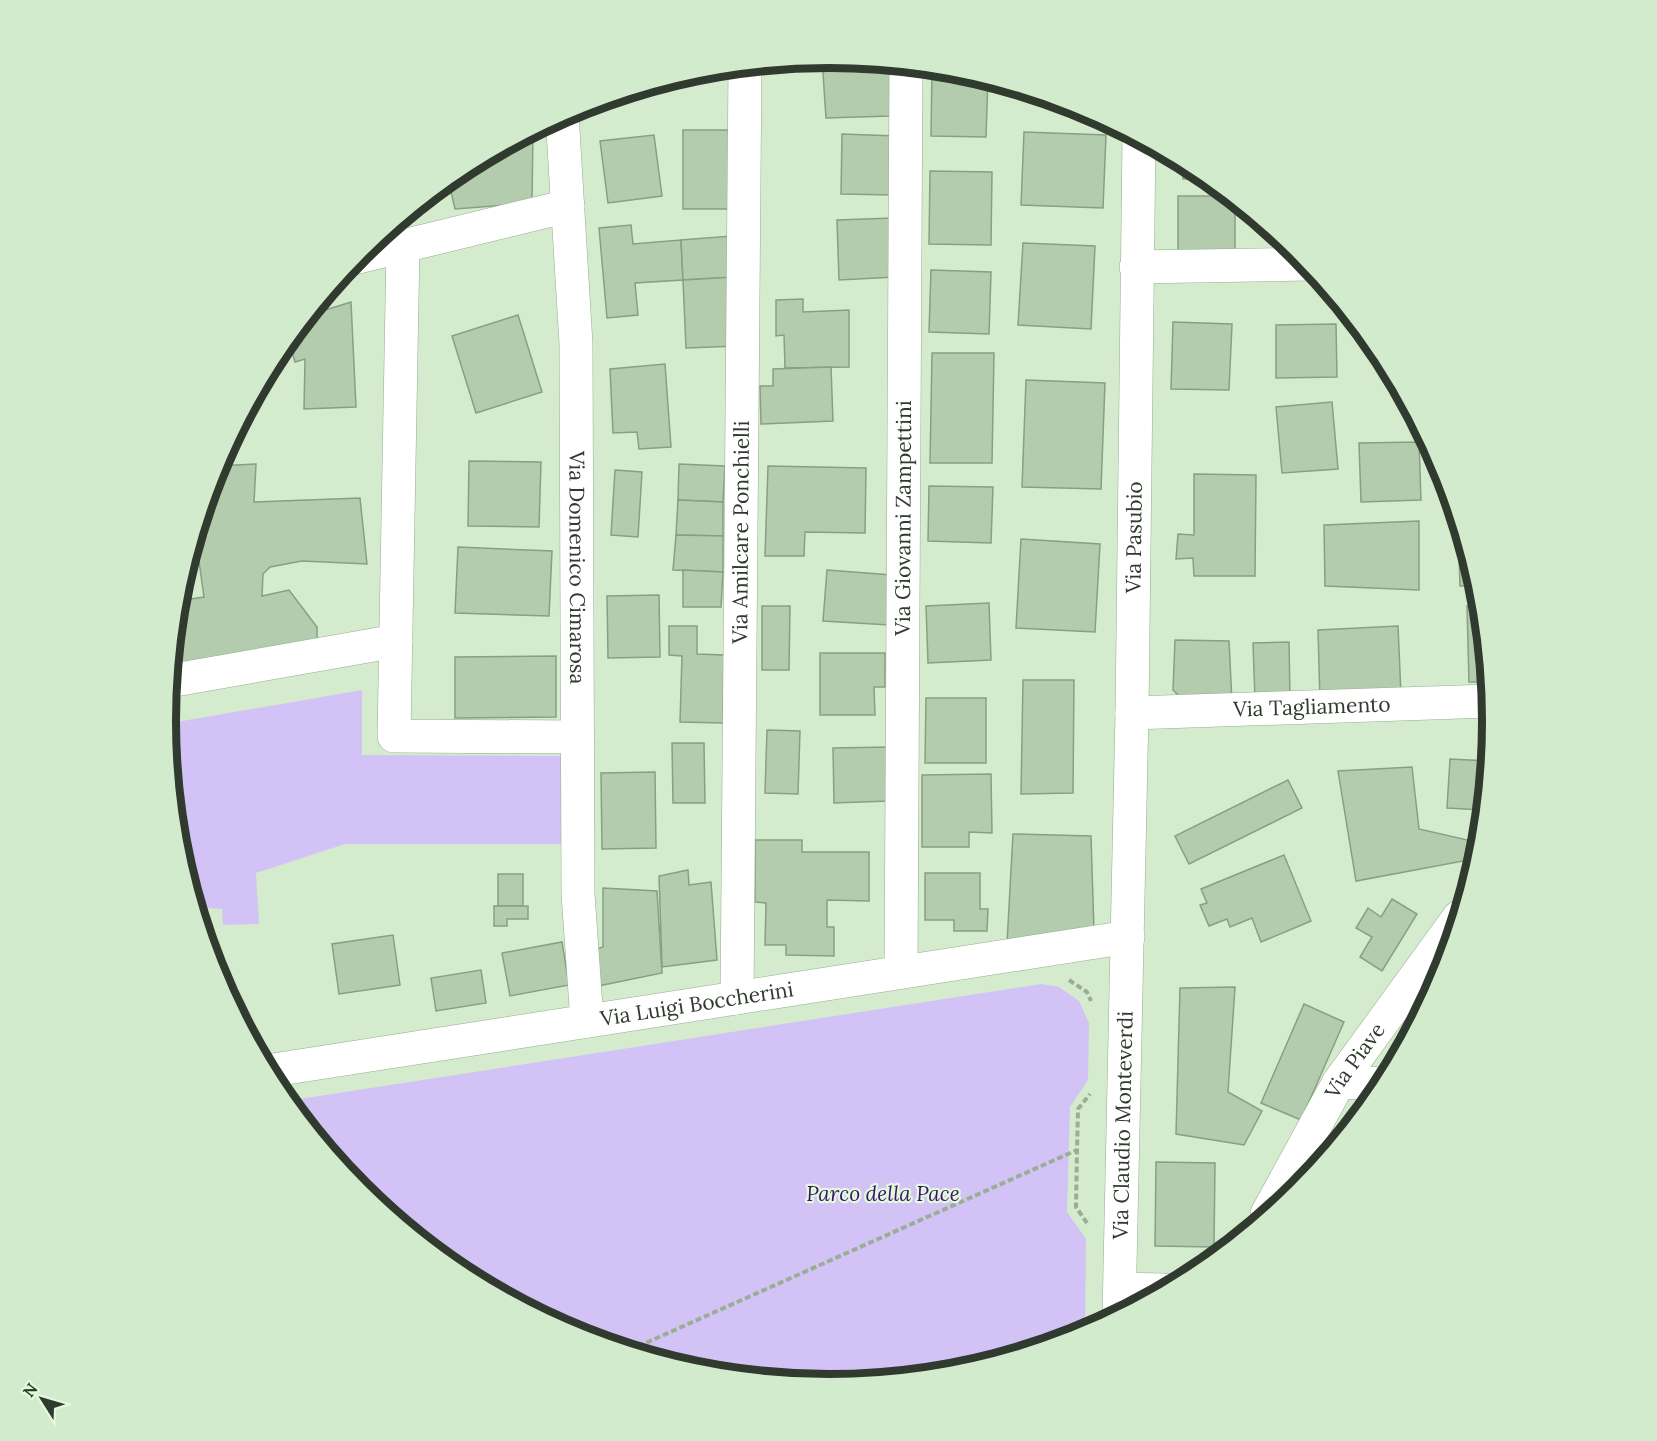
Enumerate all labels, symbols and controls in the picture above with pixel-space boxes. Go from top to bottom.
street label: Via Giovanni Zampettini [889,400,917,637]
street label: Via Amilcare Ponchielli [726,420,755,645]
street label: Via Domenico Cimarosa [563,450,591,684]
street label: Via Pasubio [1119,481,1148,594]
street label: Via Tagliamento [1232,690,1391,723]
street label: Via Luigi Boccherini [597,975,795,1032]
street label: Via Claudio Monteverdi [1107,1010,1139,1240]
street label: Via Piave [1318,1017,1391,1104]
park label: Parco della Pace [806,1180,960,1207]
north arrow [12,1369,72,1429]
text: N [18,1379,42,1401]

